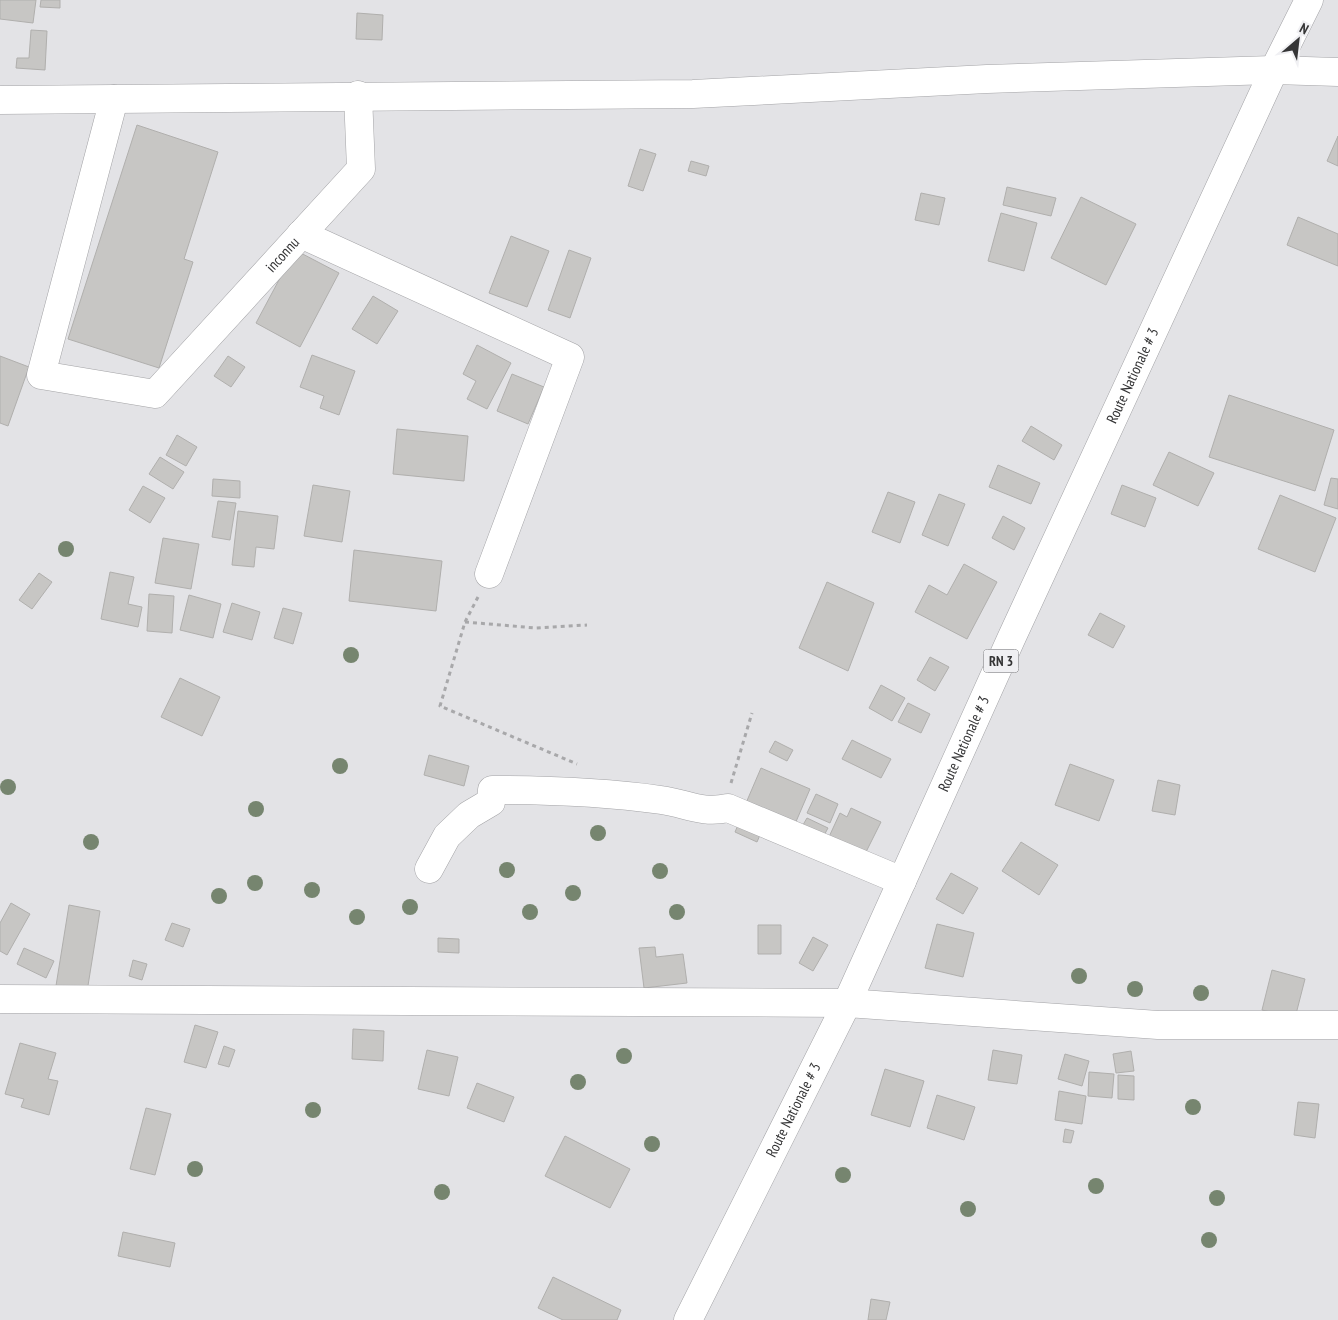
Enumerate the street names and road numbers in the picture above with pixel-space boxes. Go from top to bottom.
street label: inconnu [261,233,303,276]
street label: Route Nationale # 3 [1102,325,1163,426]
road number: RN 3 [984,649,1018,672]
street label: Route Nationale # 3 [933,693,993,794]
street label: Route Nationale # 3 [761,1059,825,1160]

